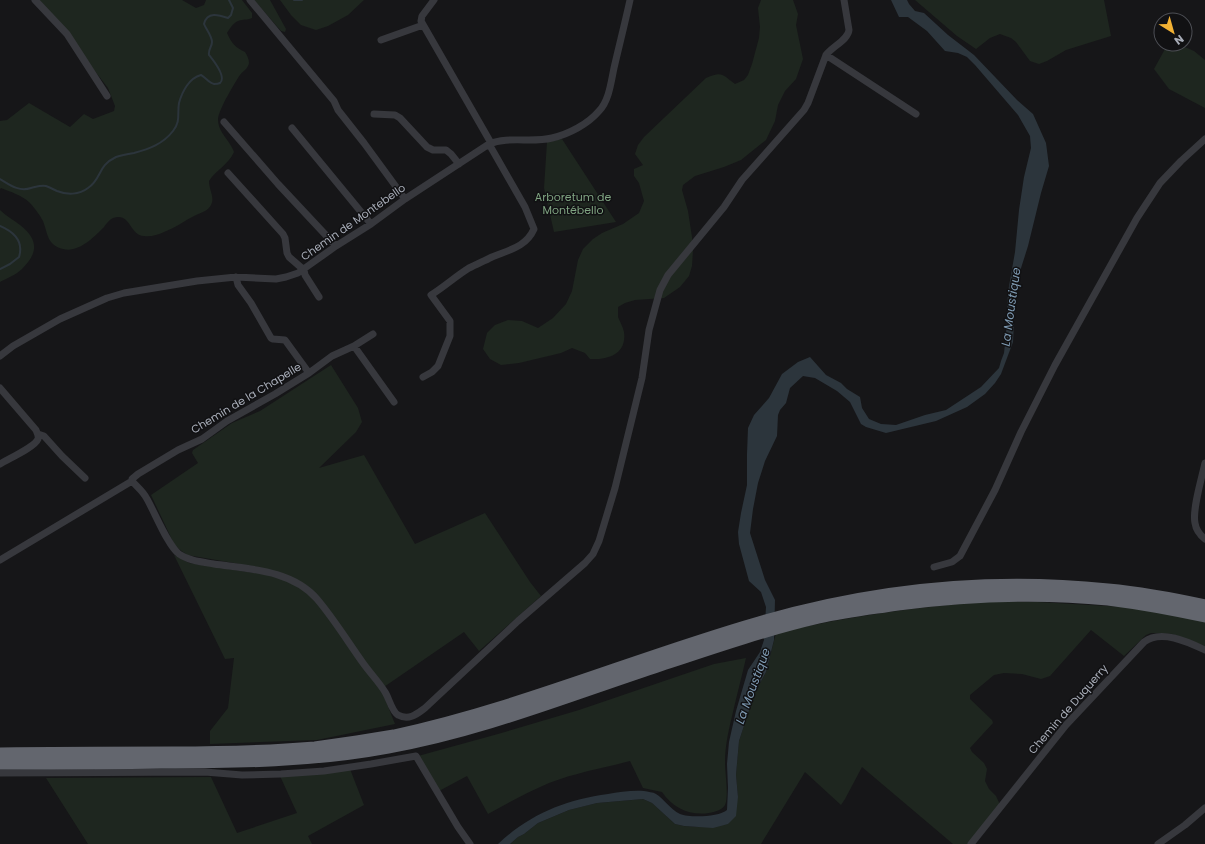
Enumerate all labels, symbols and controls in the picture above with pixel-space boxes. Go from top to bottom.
north arrow [1153,12,1193,52]
text: N [1171,31,1187,49]
street label: Chemin de Montebello [297,180,409,264]
park label: Arboretum de Montébello [535,189,611,218]
water label: La Moustique [997,266,1025,347]
street label: Chemin de la Chapelle [188,359,304,437]
water label: La Moustique [731,645,774,726]
street label: Chemin de Duquerry [1025,660,1112,757]

